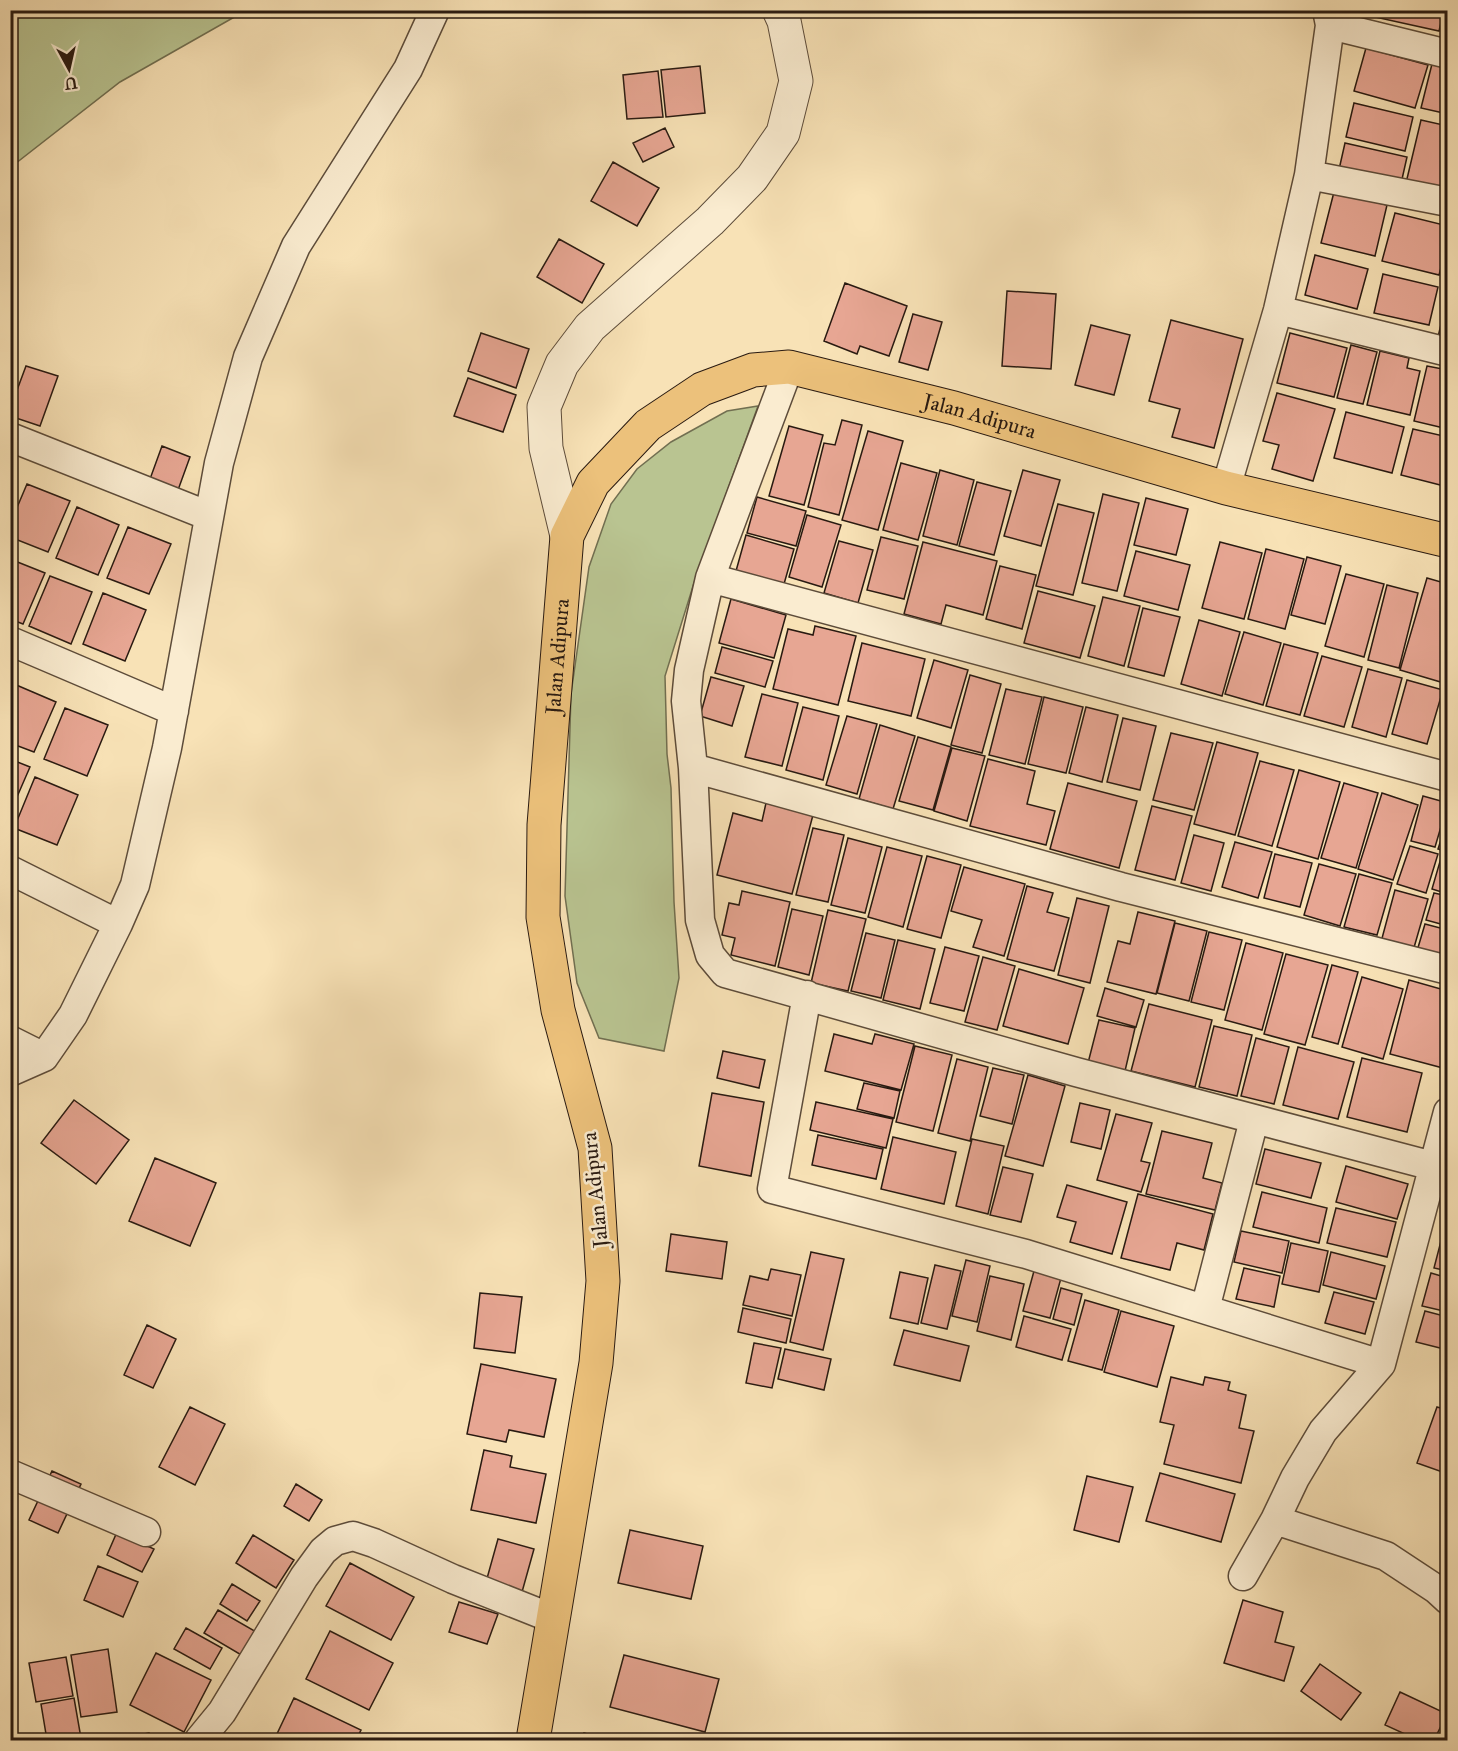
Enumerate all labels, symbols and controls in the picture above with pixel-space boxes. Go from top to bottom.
north arrow [39,39,99,99]
text: U [63,73,79,94]
street label: Jalan Adipura [919,387,1039,444]
street label: Jalan Adipura [540,597,575,717]
street label: Jalan Adipura [576,1131,614,1251]

